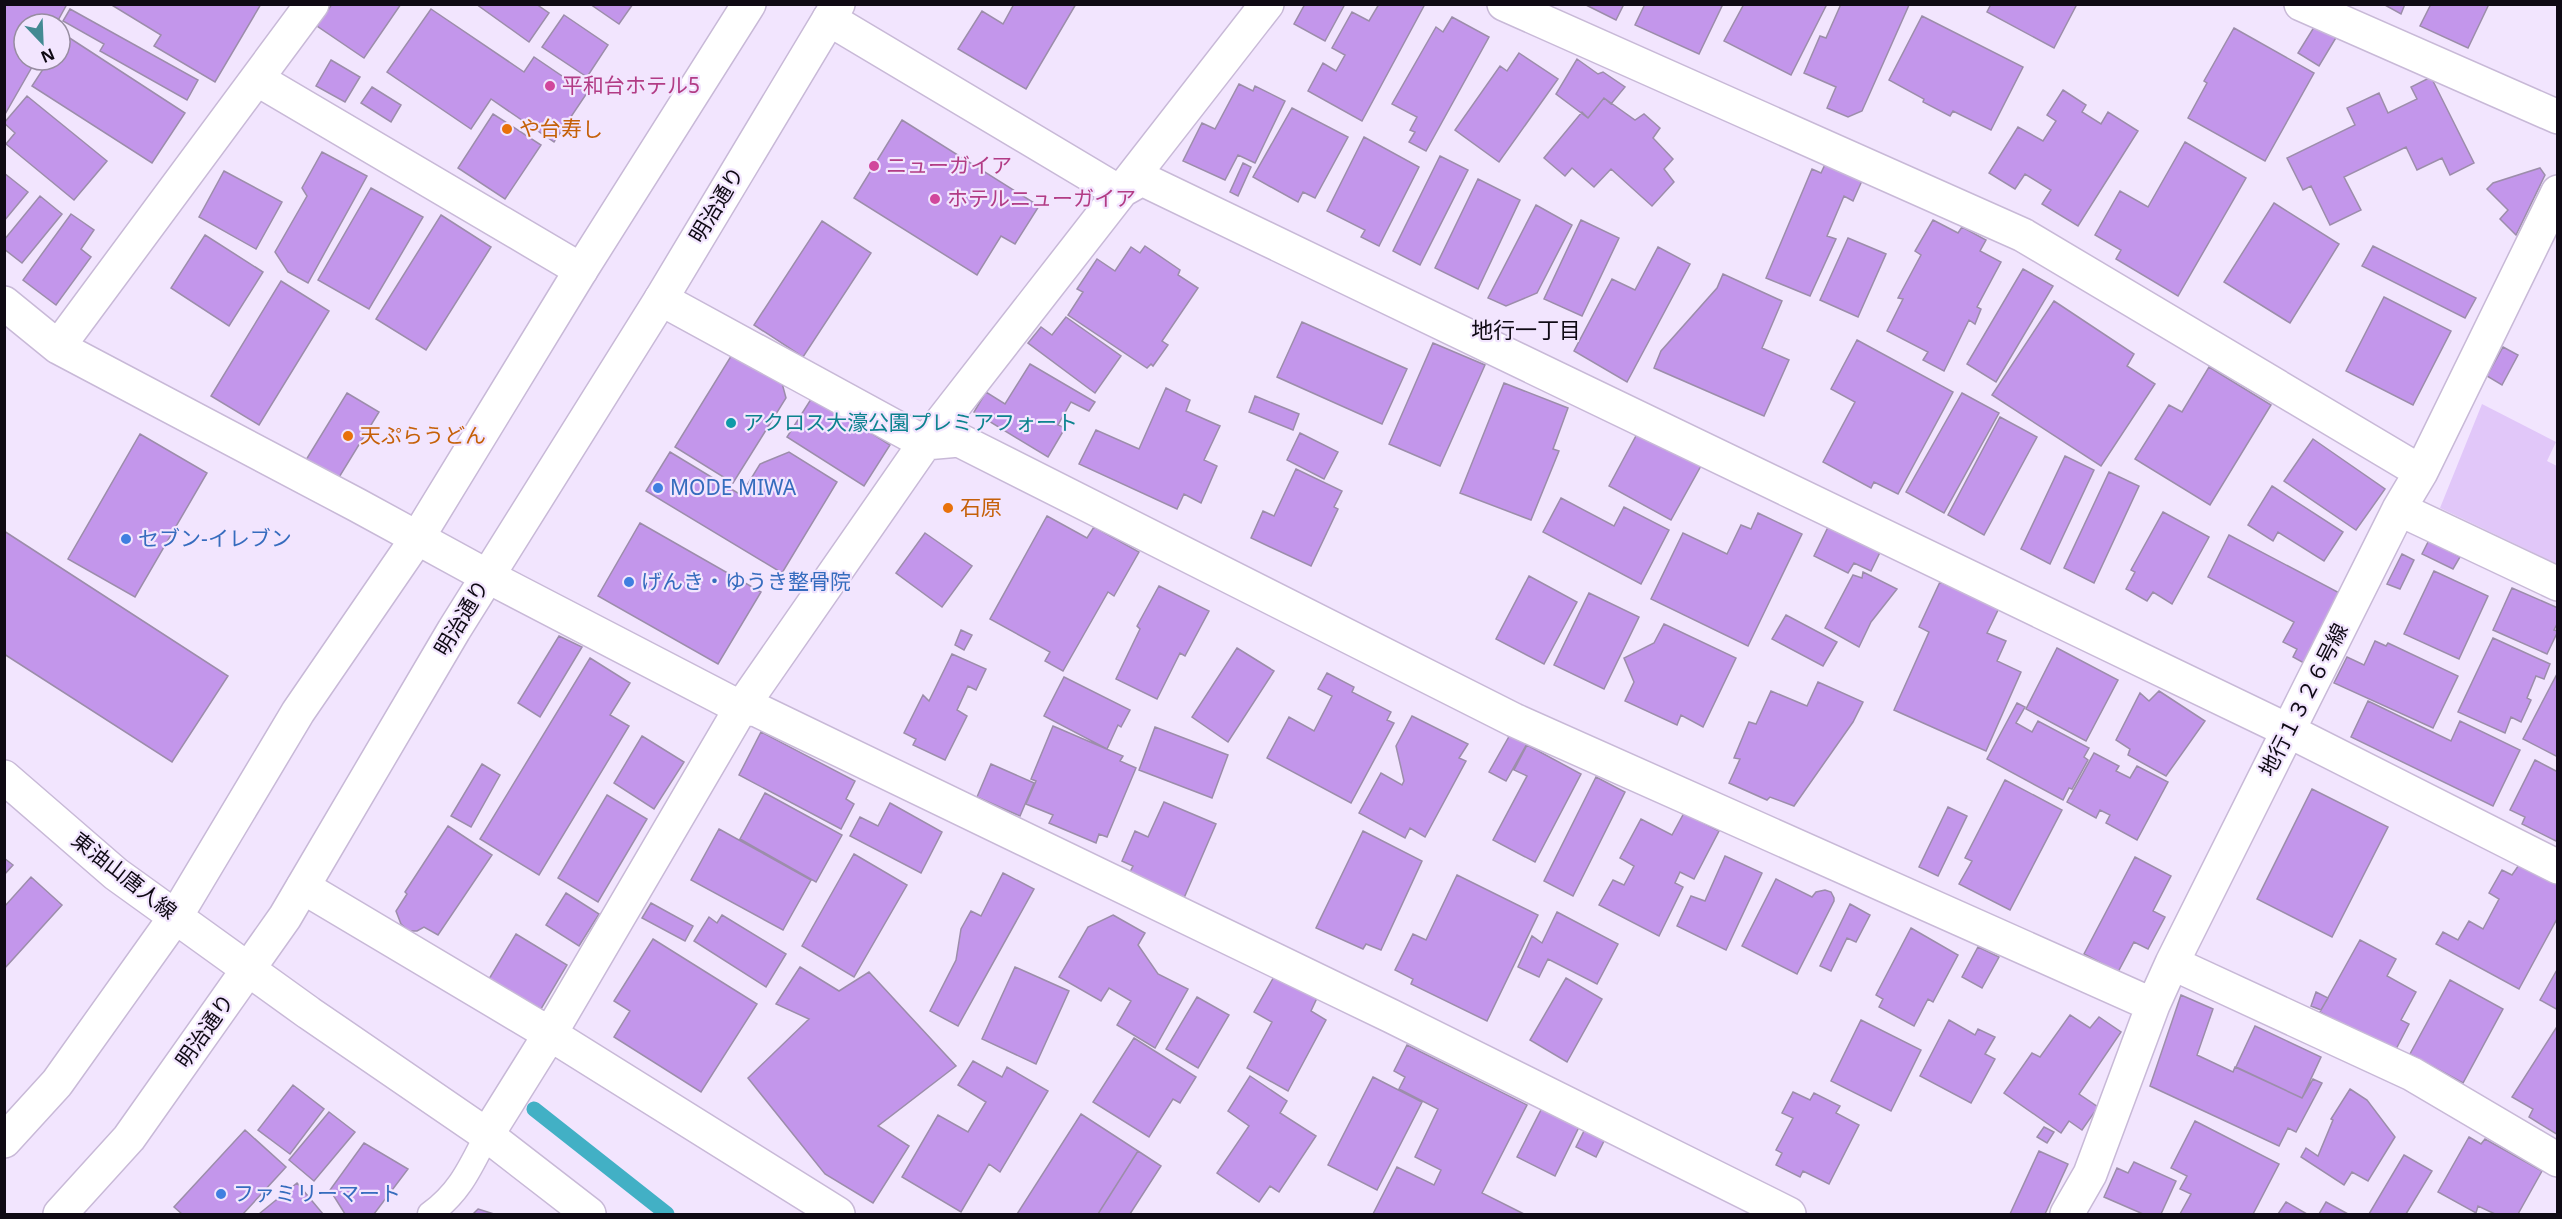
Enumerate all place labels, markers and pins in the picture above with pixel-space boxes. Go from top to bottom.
place label: 平和台ホテル5 [562,71,700,99]
marker: 平和台ホテル5 [543,79,557,93]
place label: や台寿し [519,114,603,142]
marker: や台寿し [500,122,514,136]
place label: ニューガイア [886,151,1012,179]
marker: ニューガイア [867,159,881,173]
place label: ホテルニューガイア [947,184,1136,212]
marker: ホテルニューガイア [928,192,942,206]
place label: アクロス大濠公園プレミアフォート [743,408,1078,436]
marker: アクロス大濠公園プレミアフォート [724,416,738,430]
place label: 天ぷらうどん [360,421,486,449]
marker: 天ぷらうどん [341,429,355,443]
place label: MODE MIWA [670,473,797,501]
marker: MODE MIWA [651,481,665,495]
place label: 石原 [960,493,1002,521]
marker: 石原 [941,501,955,515]
place label: セブン-イレブン [138,524,292,552]
marker: セブン-イレブン [119,532,133,546]
place label: げんき・ゆうき整骨院 [641,567,851,595]
marker: げんき・ゆうき整骨院 [622,575,636,589]
place label: ファミリーマート [233,1179,401,1207]
marker: ファミリーマート [214,1187,228,1201]

